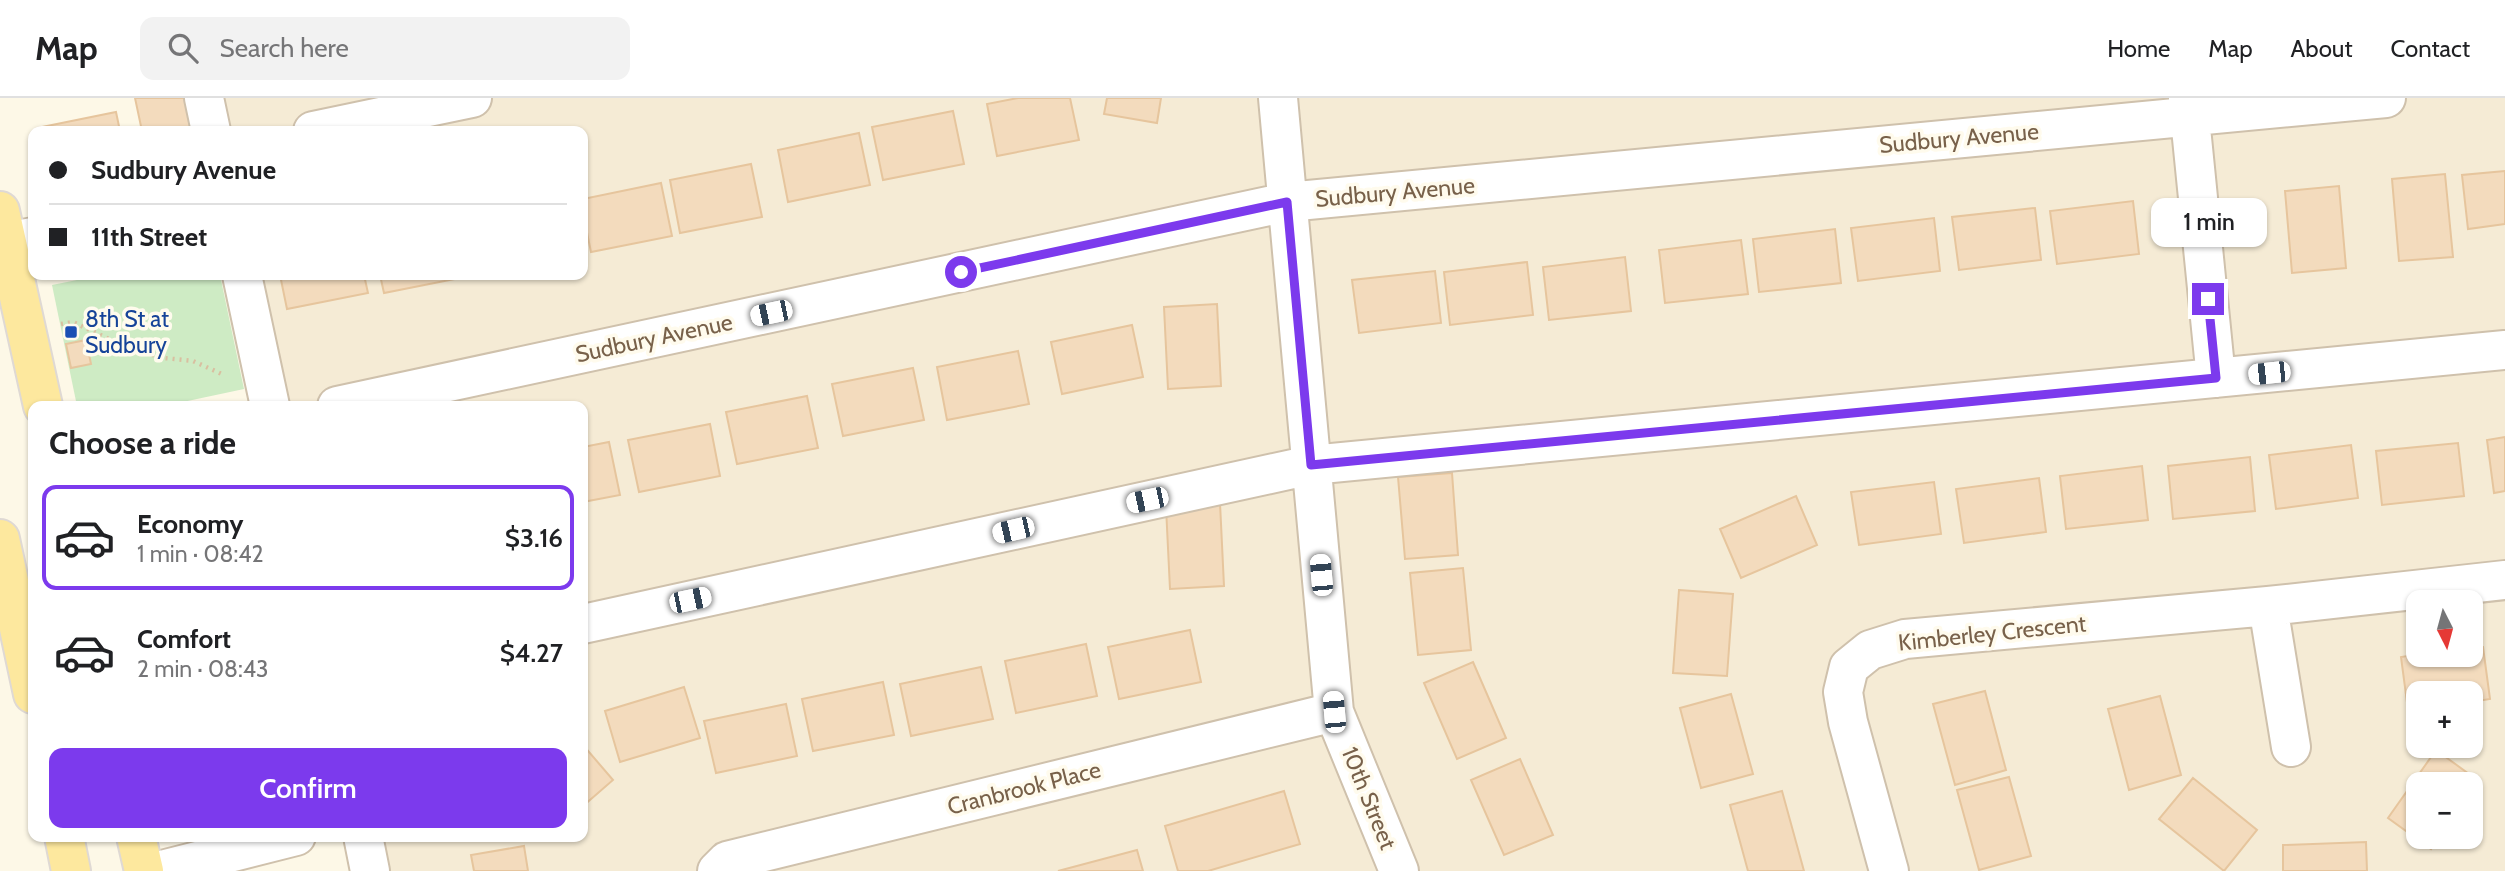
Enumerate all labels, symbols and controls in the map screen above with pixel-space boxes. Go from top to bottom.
search box [140,17,630,80]
text: Map [35,28,98,68]
icon: search [164,29,202,67]
text: Search here [220,32,349,64]
text: Home [2107,34,2170,63]
text: Map [2208,34,2253,63]
text: About [2291,34,2353,63]
text: Contact [2391,34,2470,63]
street label: Sudbury Avenue [1878,117,2040,159]
text: Sudbury Avenue [91,154,276,186]
street label: Sudbury Avenue [1314,171,1476,213]
callout: 1 min [2150,198,2266,246]
text: 1 min [2183,208,2235,236]
text: 11th Street [91,221,207,253]
route start [945,256,977,288]
route end [2192,283,2224,315]
car [749,298,794,328]
place label: 8th St at Sudbury [85,305,169,359]
street label: Sudbury Avenue [573,308,735,368]
marker: 8th St at Sudbury [63,324,79,340]
car [2248,360,2291,386]
text: Choose a ride [49,423,236,462]
car [1125,485,1170,515]
icon: car [53,506,116,569]
text: Economy [137,508,243,540]
car [991,515,1036,545]
text: $3.16 [505,522,563,554]
text: 1 min · 08:42 [137,540,264,568]
car [1309,553,1334,597]
car [668,585,713,615]
north arrow [2406,590,2483,667]
map controls [2406,590,2483,849]
street label: Kimberley Crescent [1897,609,2088,657]
icon: car [53,621,116,684]
text: Comfort [137,623,231,655]
text: $4.27 [500,637,563,669]
text: 2 min · 08:43 [137,655,268,683]
button: + [2406,681,2483,758]
car [1322,690,1347,734]
street label: 10th Street [1336,743,1402,854]
button: Confirm [49,748,567,828]
street label: Cranbrook Place [944,755,1104,821]
button: − [2406,772,2483,849]

